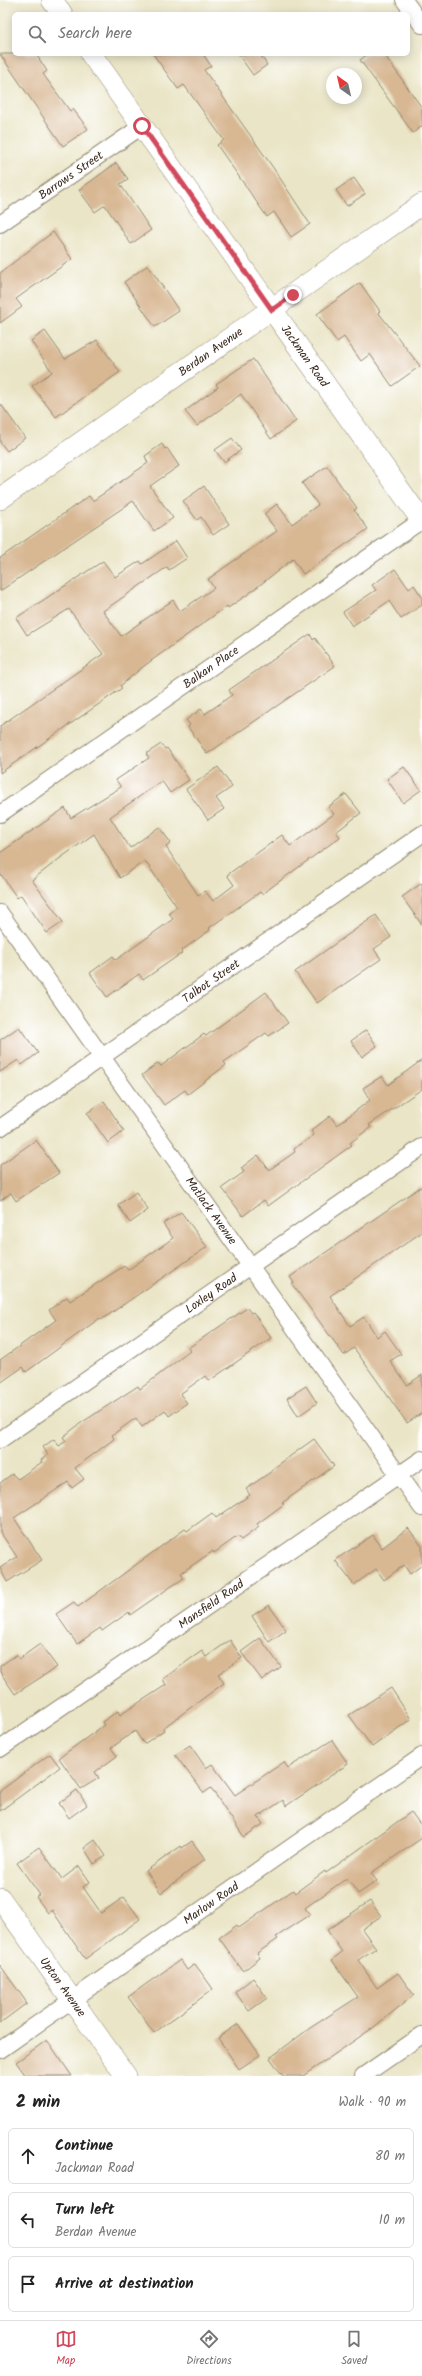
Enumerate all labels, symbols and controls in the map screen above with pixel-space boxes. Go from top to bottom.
search box [12,12,410,56]
text: Search here [58,22,132,46]
icon: search [26,23,48,45]
north arrow [326,68,362,104]
route start [133,117,151,135]
street label: Barrows Street [35,146,108,205]
route end [284,286,302,304]
street label: Jackman Road [276,321,334,392]
street label: Berdan Avenue [175,322,248,382]
street label: Balkan Place [179,641,244,694]
street label: Talbot Street [178,954,244,1008]
street label: Matlack Avenue [180,1173,242,1249]
street label: Loxley Road [181,1268,242,1319]
street label: Mansfield Road [174,1574,249,1634]
street label: Marlow Road [179,1877,244,1930]
street label: Upton Avenue [35,1953,91,2022]
text: 2 min [16,2089,60,2116]
text: Walk · 90 m [339,2092,406,2113]
text: Continue [55,2134,113,2158]
icon: ahead [17,2145,39,2167]
text: 80 m [375,2146,405,2167]
text: Jackman Road [55,2158,134,2179]
text: Turn left [55,2198,115,2222]
icon: left [17,2209,39,2231]
text: 10 m [379,2210,405,2231]
text: Berdan Avenue [55,2222,136,2243]
text: Arrive at destination [55,2272,194,2296]
icon: arrive [17,2273,39,2295]
tab: Map [55,2328,77,2370]
tab: Directions [186,2328,232,2370]
tab: Saved [341,2328,367,2370]

